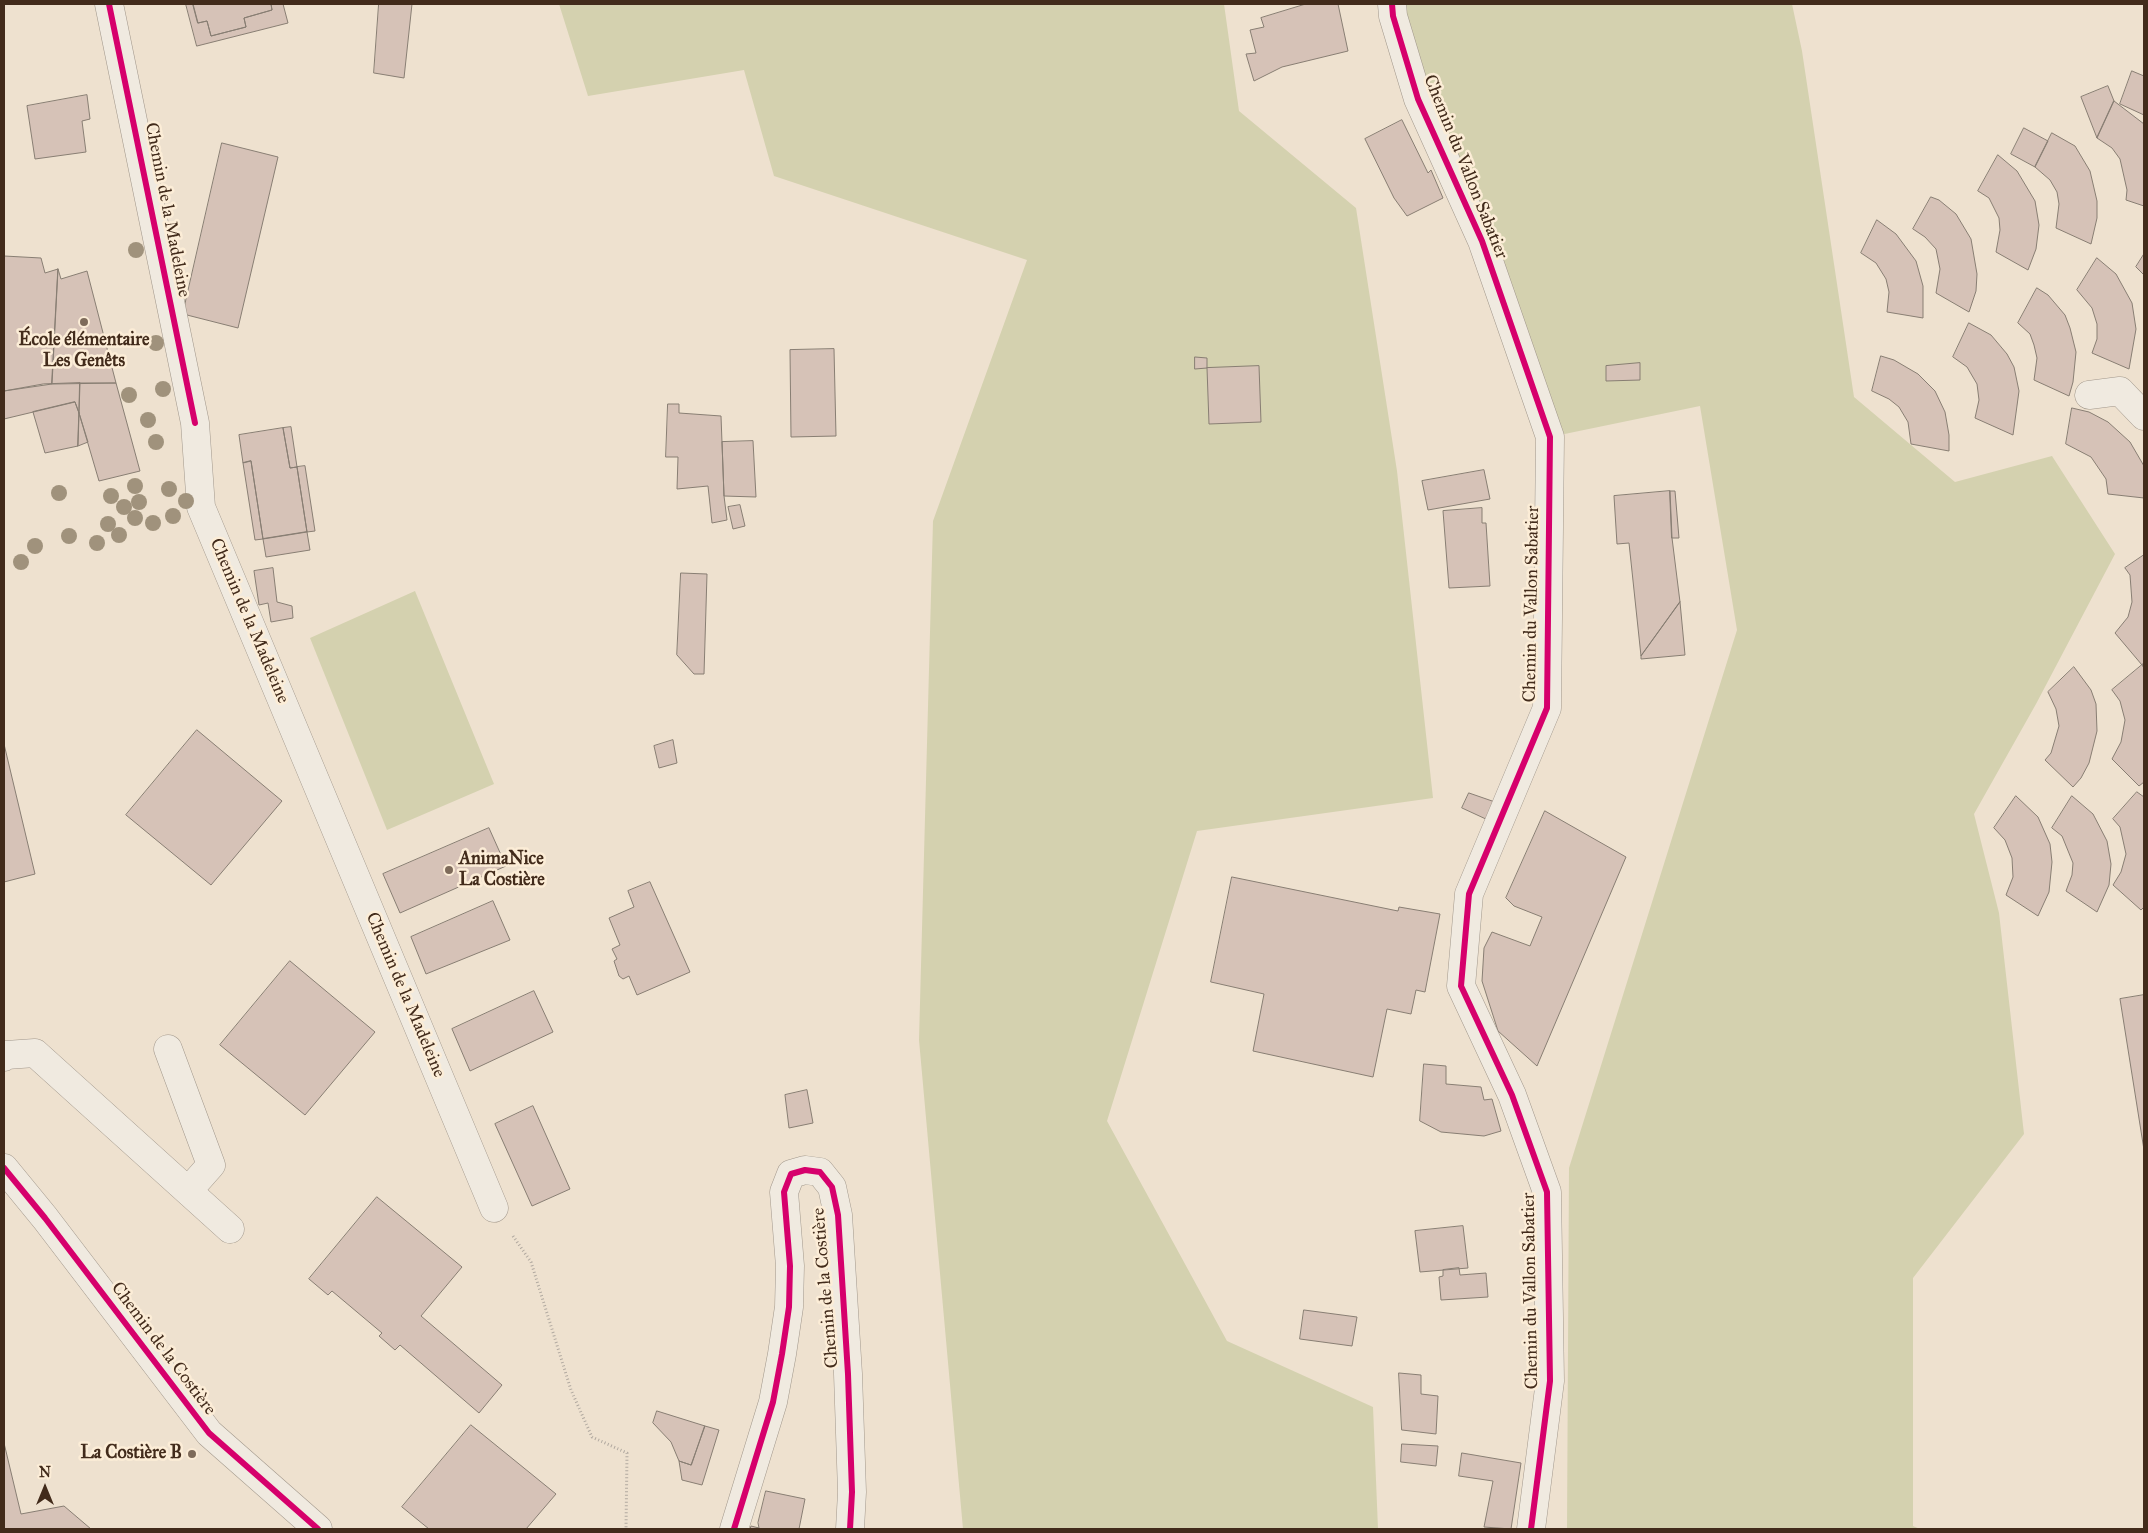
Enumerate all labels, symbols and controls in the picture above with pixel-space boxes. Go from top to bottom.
street label: Chemin du Vallon Sabatier [1418,72,1512,262]
street label: Chemin de la Madeleine [139,121,195,299]
marker: École élémentaire Les Genêts [78,316,90,328]
place label: École élémentaire Les Genêts [19,330,149,372]
street label: Chemin du Vallon Sabatier [1519,505,1545,703]
street label: Chemin de la Madeleine [204,535,294,707]
place label: AnimaNice La Costière [459,849,545,892]
marker: AnimaNice La Costière [443,864,455,876]
street label: Chemin de la Madeleine [360,909,450,1081]
street label: Chemin du Vallon Sabatier [1518,1192,1544,1390]
street label: Chemin de la Costière [808,1207,844,1369]
street label: Chemin de la Costière [106,1278,220,1420]
place label: La Costière B [81,1443,182,1465]
marker: La Costière B [186,1448,198,1460]
north arrow [20,1463,70,1513]
text: N [39,1464,51,1481]

